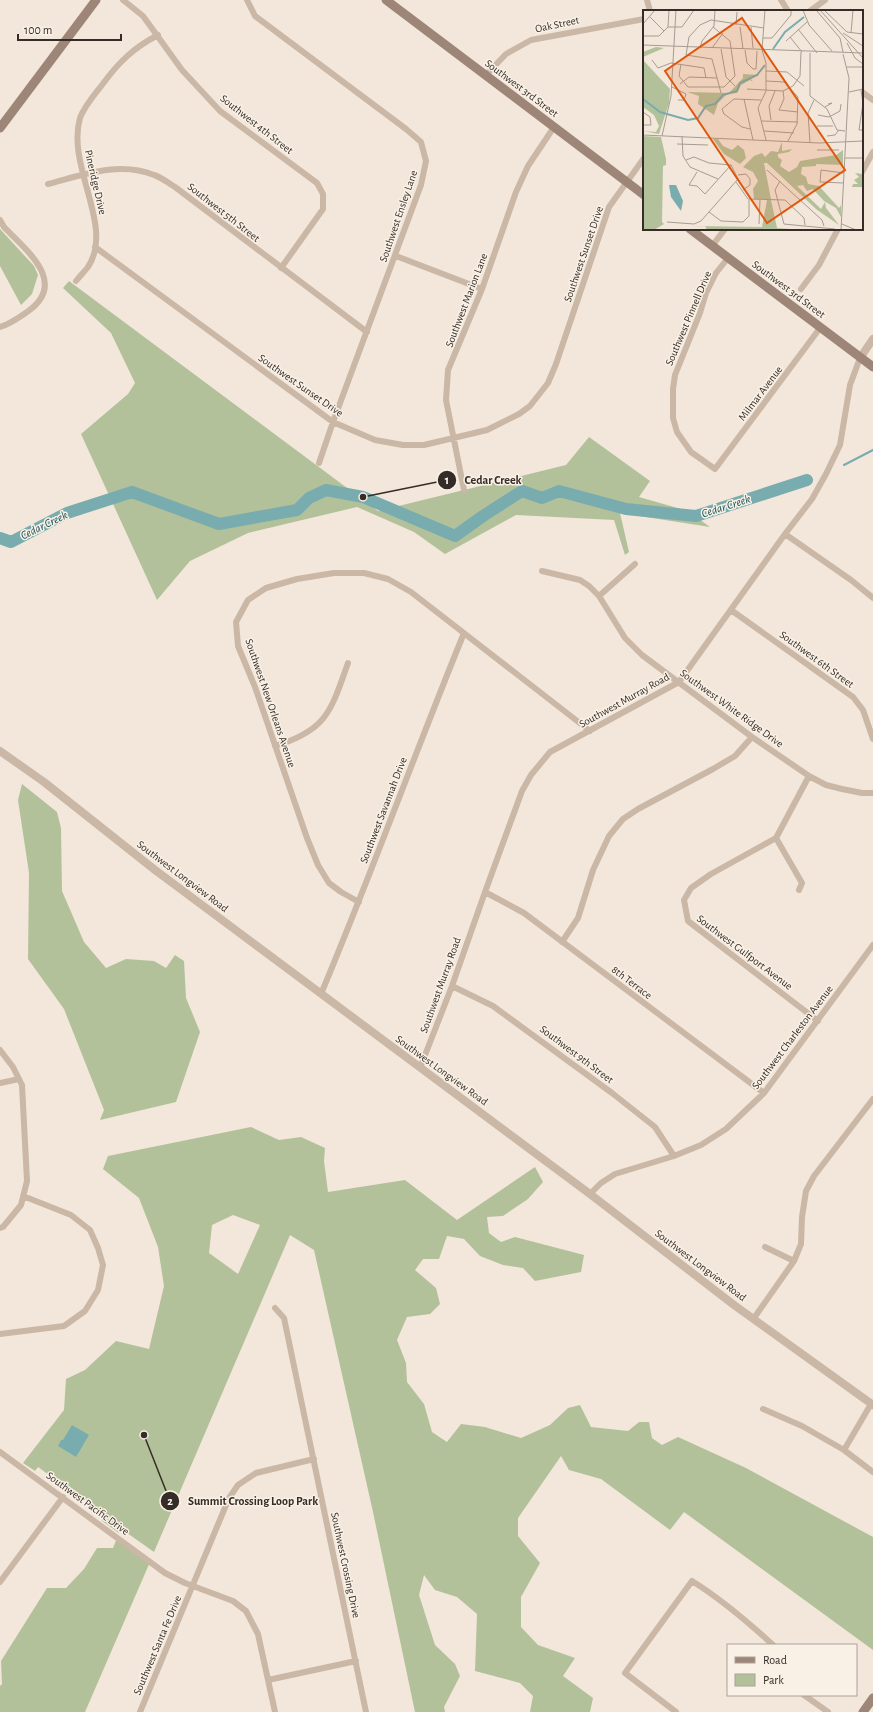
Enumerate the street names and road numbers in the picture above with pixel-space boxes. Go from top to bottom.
street label: Oak Street [534,14,581,35]
street label: Southwest 3rd Street [483,57,561,120]
street label: Southwest 4th Street [218,93,296,156]
street label: Pineridge Drive [83,149,108,216]
street label: Southwest Ensley Lane [378,169,419,263]
street label: Southwest 5th Street [186,181,262,244]
street label: Southwest Sunset Drive [562,205,605,303]
street label: Southwest Marion Lane [443,252,489,349]
street label: Southwest 3rd Street [750,258,828,321]
street label: Southwest Pinnell Drive [664,269,713,367]
street label: Southwest Sunset Drive [256,352,345,419]
street label: Milmar Avenue [736,364,784,423]
street label: Southwest 6th Street [778,629,856,690]
street label: Southwest New Orleans Avenue [243,637,298,769]
street label: Southwest White Ridge Drive [678,667,785,749]
street label: Southwest Murray Road [577,671,671,730]
street label: Southwest Savannah Drive [358,756,409,865]
street label: Southwest Longview Road [135,839,231,914]
street label: Southwest Gulfport Avenue [695,913,795,992]
street label: Southwest Murray Road [418,936,463,1035]
street label: 8th Terrace [609,964,654,1001]
street label: Southwest Charleston Avenue [750,983,835,1091]
street label: Southwest 9th Street [538,1023,616,1086]
street label: Southwest Longview Road [394,1033,490,1108]
street label: Southwest Longview Road [653,1228,749,1303]
street label: Southwest Pacific Drive [44,1470,131,1537]
street label: Southwest Crossing Drive [329,1511,362,1619]
street label: Southwest Santa Fe Drive [132,1594,183,1697]

